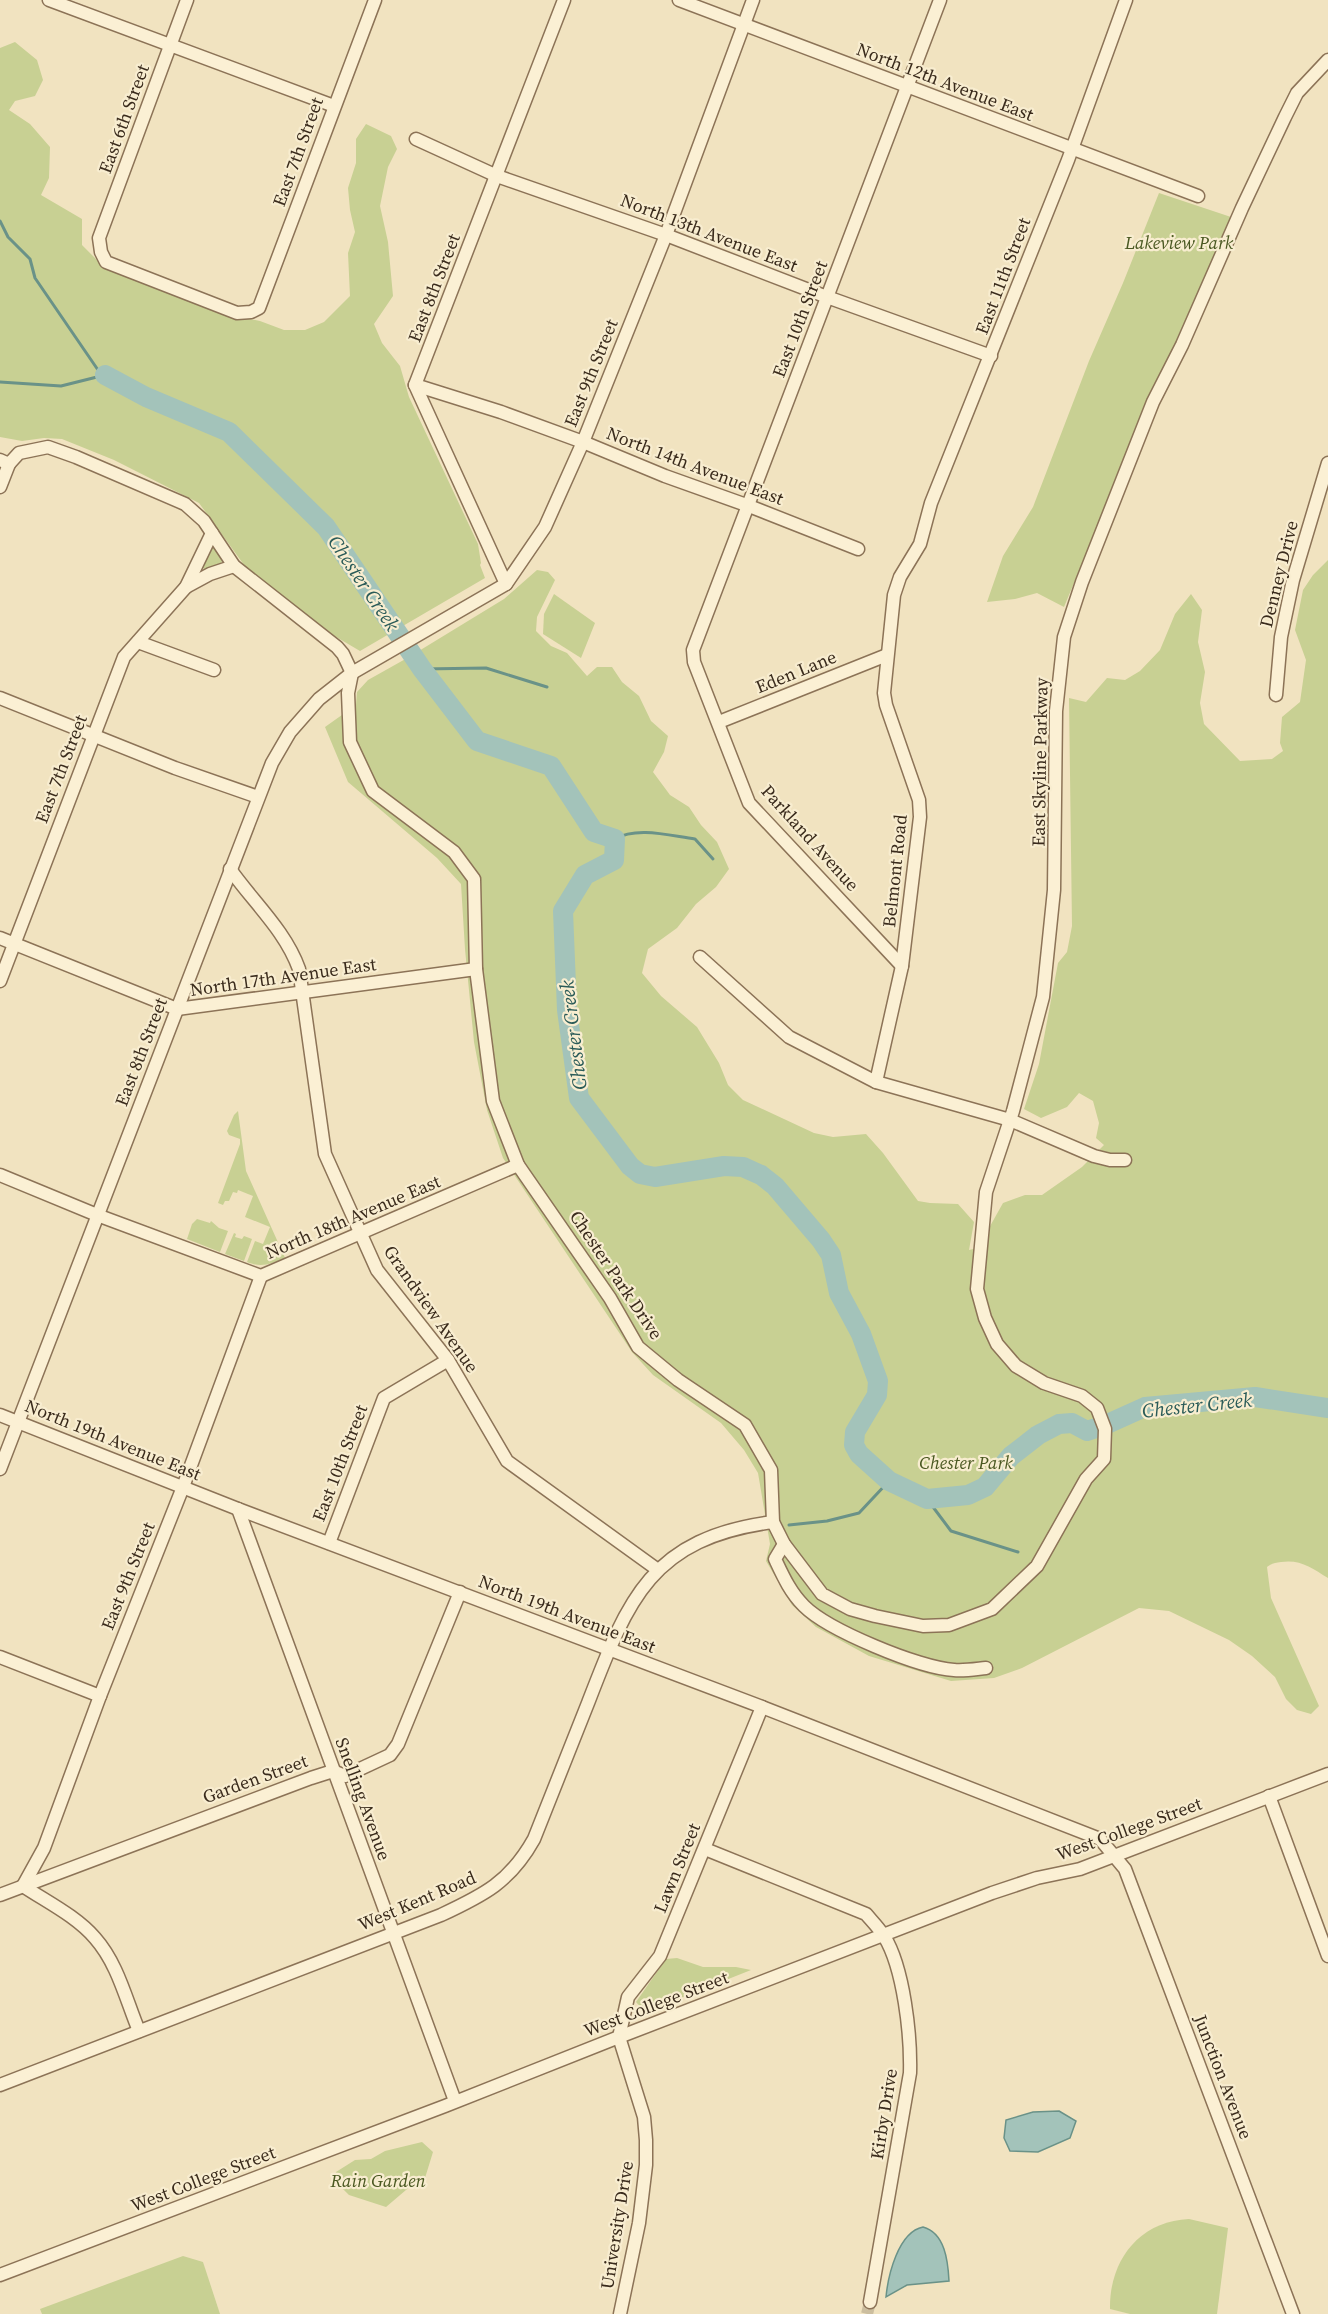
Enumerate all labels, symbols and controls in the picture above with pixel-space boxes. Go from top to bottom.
street label: North 12th Avenue East [853,36,1037,127]
street label: East 6th Street [92,61,155,177]
street label: East 7th Street [266,94,329,210]
street label: North 13th Avenue East [617,187,801,278]
street label: East 11th Street [969,214,1036,338]
street label: East 8th Street [401,230,466,346]
park label: Lakeview Park [1124,230,1234,255]
street label: East 10th Street [766,257,833,381]
street label: East 9th Street [558,315,624,430]
street label: North 14th Avenue East [603,420,787,511]
street label: Denney Drive [1253,518,1304,630]
water label: Chester Creek [322,529,407,637]
street label: Eden Lane [752,644,840,699]
street label: East Skyline Parkway [1026,676,1053,847]
street label: East 7th Street [28,711,93,827]
street label: Parkland Avenue [756,779,865,896]
street label: Belmont Road [876,813,913,929]
street label: North 17th Avenue East [188,951,378,1002]
water label: Chester Creek [552,978,594,1091]
street label: East 8th Street [108,994,173,1110]
street label: North 18th Avenue East [262,1168,444,1265]
street label: Chester Park Drive [564,1205,669,1344]
street label: Grandview Avenue [378,1240,485,1377]
water label: Chester Creek [1141,1385,1254,1425]
street label: North 19th Avenue East [22,1393,205,1486]
street label: East 10th Street [306,1401,373,1525]
park label: Chester Park [919,1450,1013,1475]
street label: East 9th Street [95,1518,161,1633]
street label: North 19th Avenue East [475,1568,659,1659]
street label: Snelling Avenue [330,1734,397,1864]
street label: Garden Street [199,1748,311,1809]
street label: West College Street [1053,1791,1205,1866]
street label: Lawn Street [647,1819,706,1917]
street label: West Kent Road [354,1865,479,1937]
street label: West College Street [580,1964,732,2043]
street label: Junction Avenue [1188,2010,1259,2143]
street label: Kirby Drive [864,2067,903,2161]
street label: West College Street [127,2139,279,2218]
street label: University Drive [594,2159,639,2291]
park label: Rain Garden [329,2168,426,2193]

